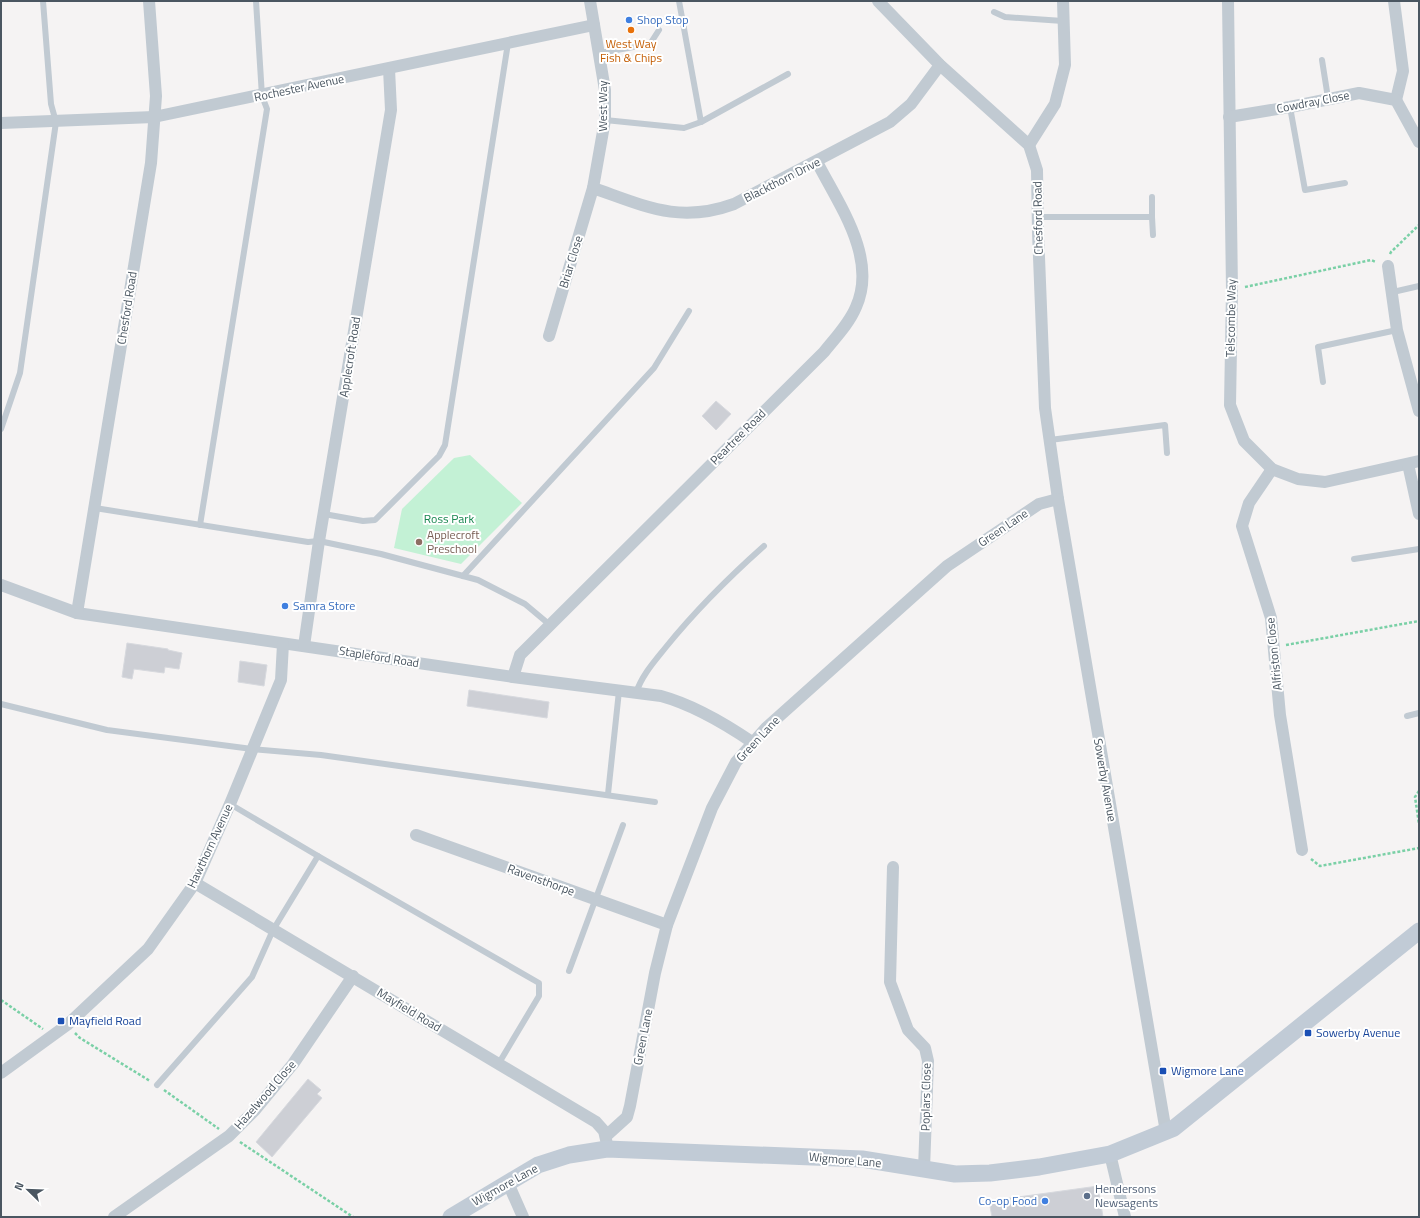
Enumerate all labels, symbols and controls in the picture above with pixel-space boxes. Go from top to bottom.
place label: Shop Stop [637,10,689,29]
marker: Shop Stop [624,15,634,25]
marker: West Way Fish & Chips [626,25,636,35]
place label: West Way Fish & Chips [600,34,662,67]
street label: Rochester Avenue [252,69,346,106]
street label: West Way [593,80,612,132]
street label: Cowdray Close [1275,85,1351,118]
street label: Blackthorn Drive [740,152,823,207]
street label: Chesford Road [1027,181,1048,255]
street label: Briar Close [554,233,588,291]
street label: Chesford Road [111,270,142,346]
street label: Telscombe Way [1220,278,1241,357]
street label: Applecroft Road [334,315,365,398]
street label: Peartree Road [705,404,770,469]
street label: Green Lane [974,504,1032,551]
park label: Ross Park [424,509,474,528]
place label: Applecroft Preschool [427,525,480,558]
marker: Applecroft Preschool [414,537,424,547]
place label: Samra Store [293,596,355,615]
marker: Samra Store [280,601,290,611]
street label: Alfriston Close [1260,617,1287,691]
street label: Stapleford Road [338,641,421,672]
street label: Green Lane [731,711,784,766]
street label: Sowerby Avenue [1089,737,1122,823]
street label: Hawthorn Avenue [182,801,237,891]
street label: Ravensthorpe [505,859,578,901]
street label: Mayfield Road [373,983,445,1036]
street label: Green Lane [628,1007,657,1067]
place label: Mayfield Road [69,1011,141,1030]
marker: Mayfield Road [56,1016,66,1026]
place label: Sowerby Avenue [1316,1023,1400,1042]
marker: Sowerby Avenue [1303,1028,1313,1038]
street label: Hazelwood Close [229,1056,300,1134]
place label: Wigmore Lane [1171,1061,1244,1080]
street label: Poplars Close [915,1063,936,1131]
marker: Wigmore Lane [1158,1066,1168,1076]
street label: Wigmore Lane [808,1147,882,1172]
street label: Wigmore Lane [468,1159,541,1211]
north arrow [8,1170,48,1210]
text: N [10,1179,28,1193]
place label: Hendersons Newsagents [1095,1179,1159,1212]
place label: Co-op Food [979,1191,1037,1210]
marker: Hendersons Newsagents [1082,1191,1092,1201]
marker: Co-op Food [1040,1196,1050,1206]

